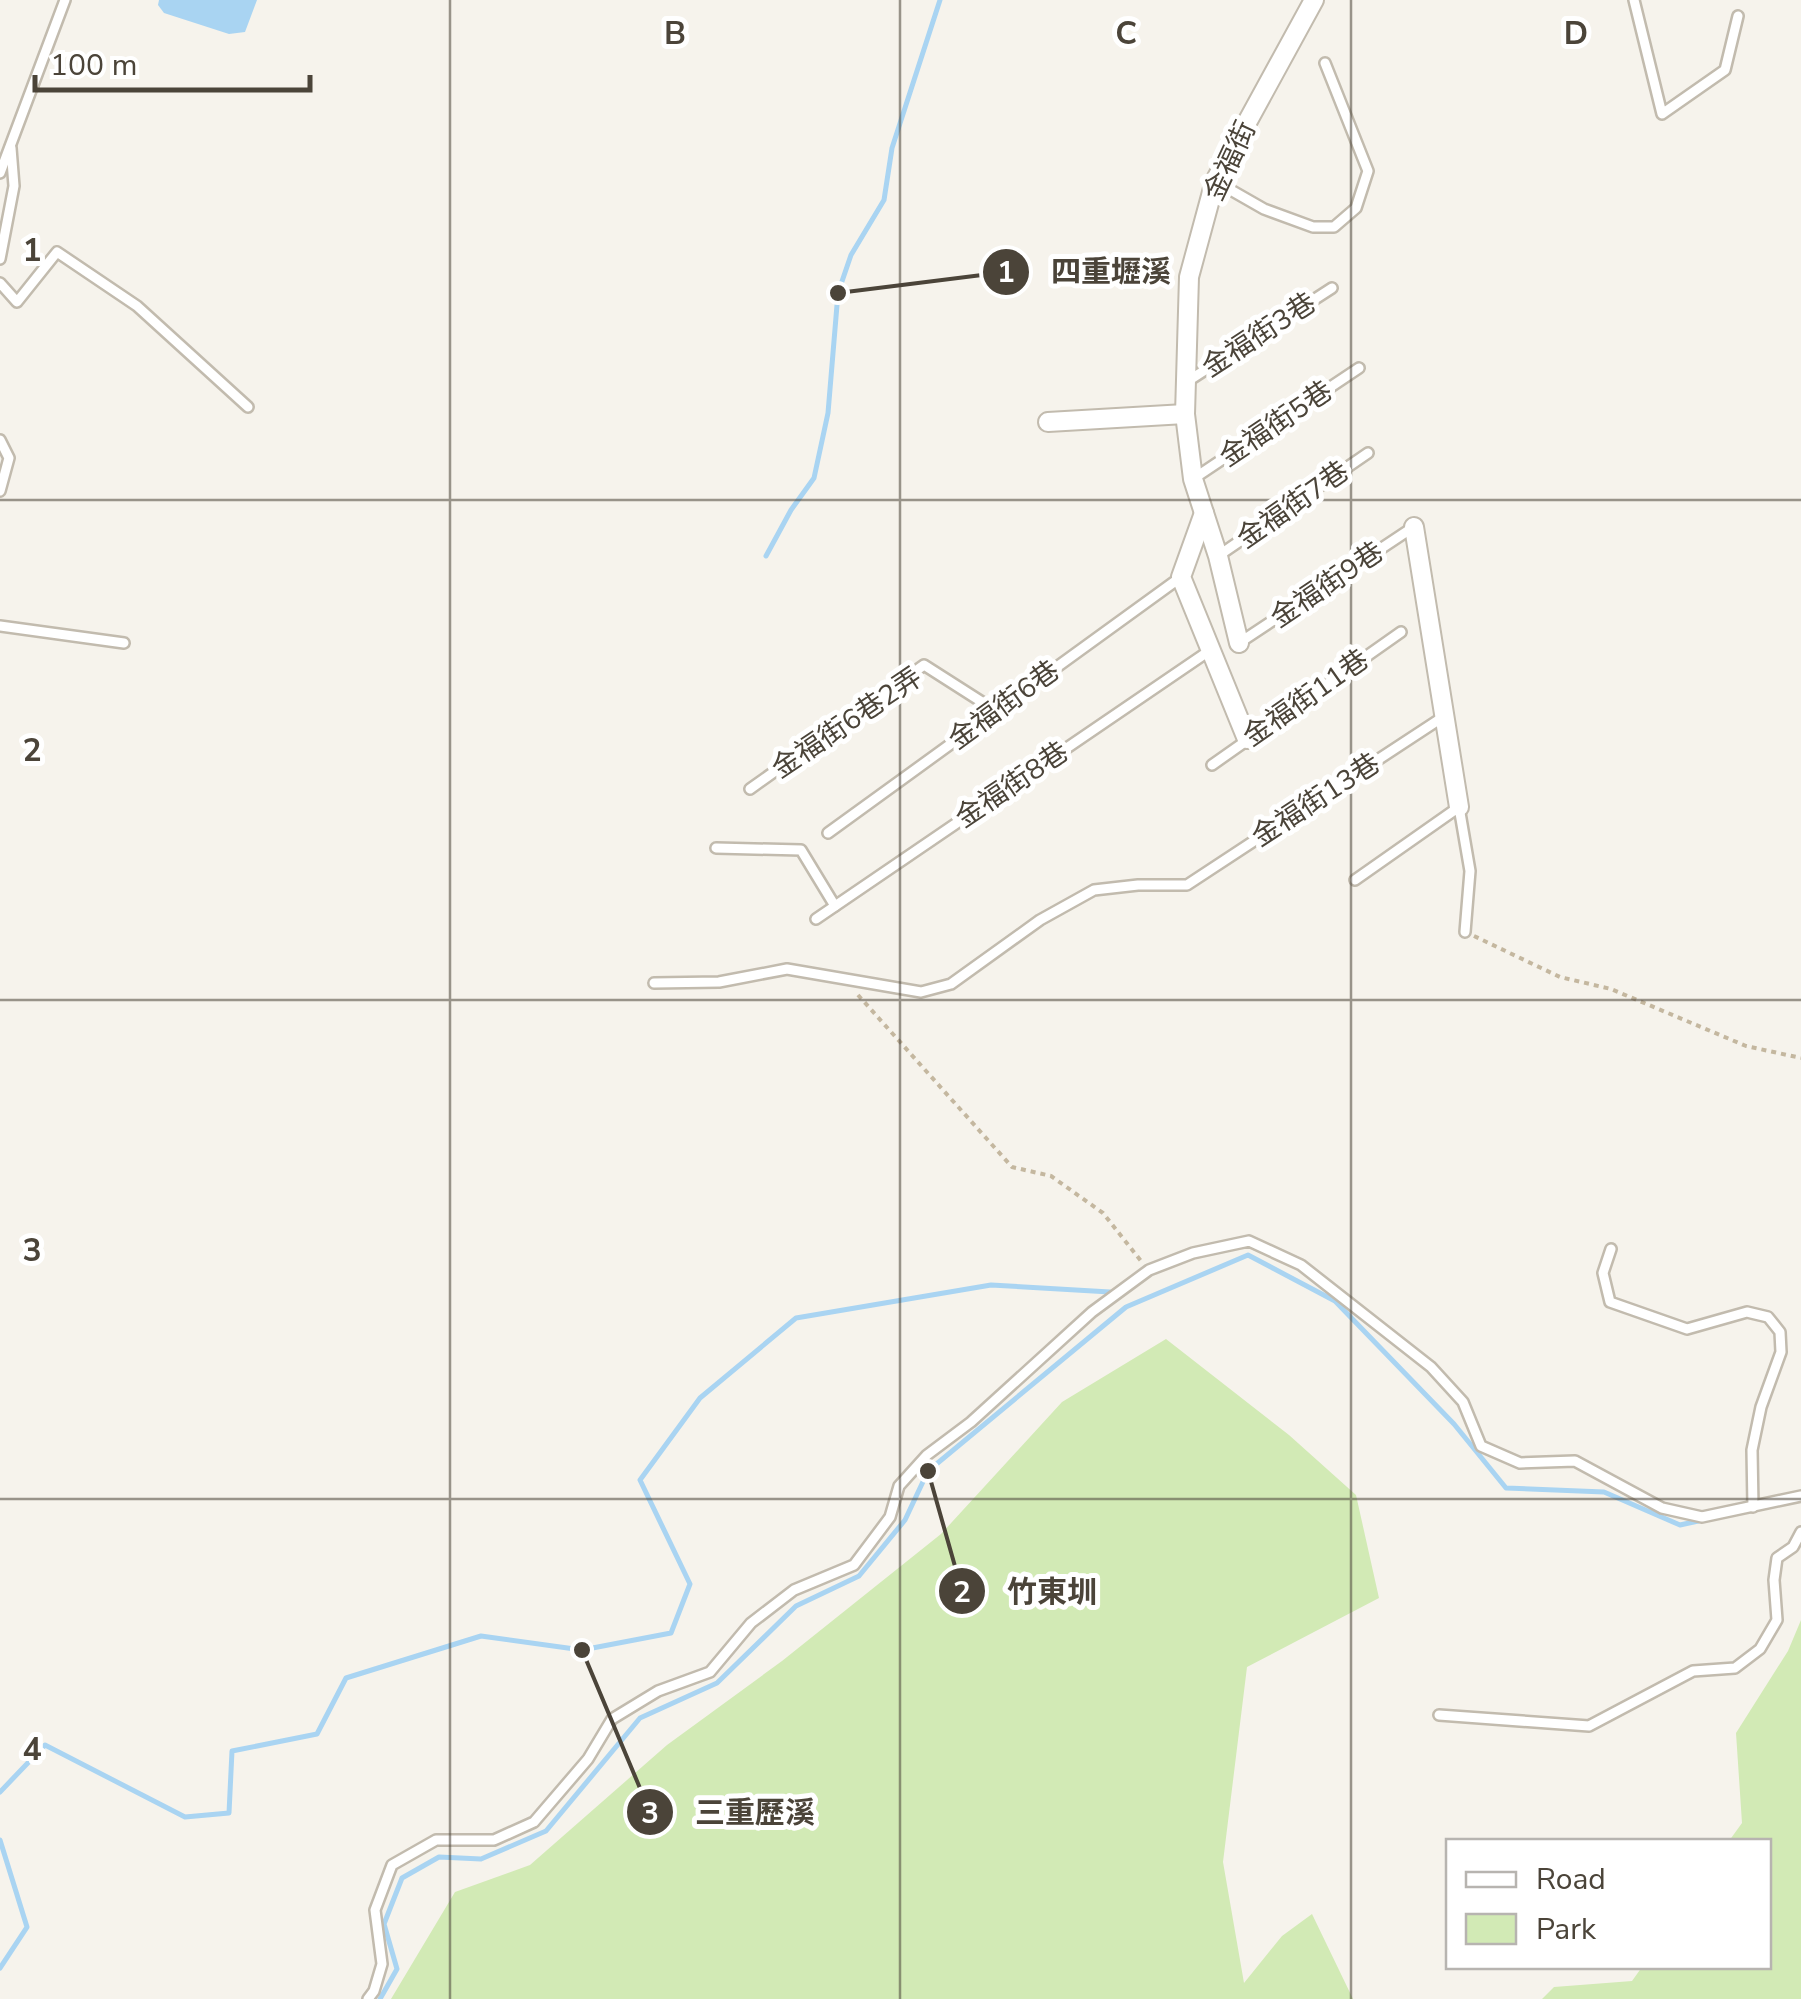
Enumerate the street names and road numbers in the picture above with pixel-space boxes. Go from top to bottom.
street label: 金福街 [1195,115,1265,207]
street label: 金福街3巷 [1195,284,1323,386]
street label: 金福街5巷 [1212,372,1340,476]
street label: 金福街7巷 [1229,452,1357,558]
street label: 金福街9巷 [1263,533,1391,637]
street label: 金福街11巷 [1235,641,1377,755]
street label: 金福街6巷 [941,652,1067,758]
street label: 金福街6巷2弄 [764,659,930,787]
street label: 金福街8巷 [948,733,1076,837]
street label: 金福街13巷 [1245,744,1387,856]

